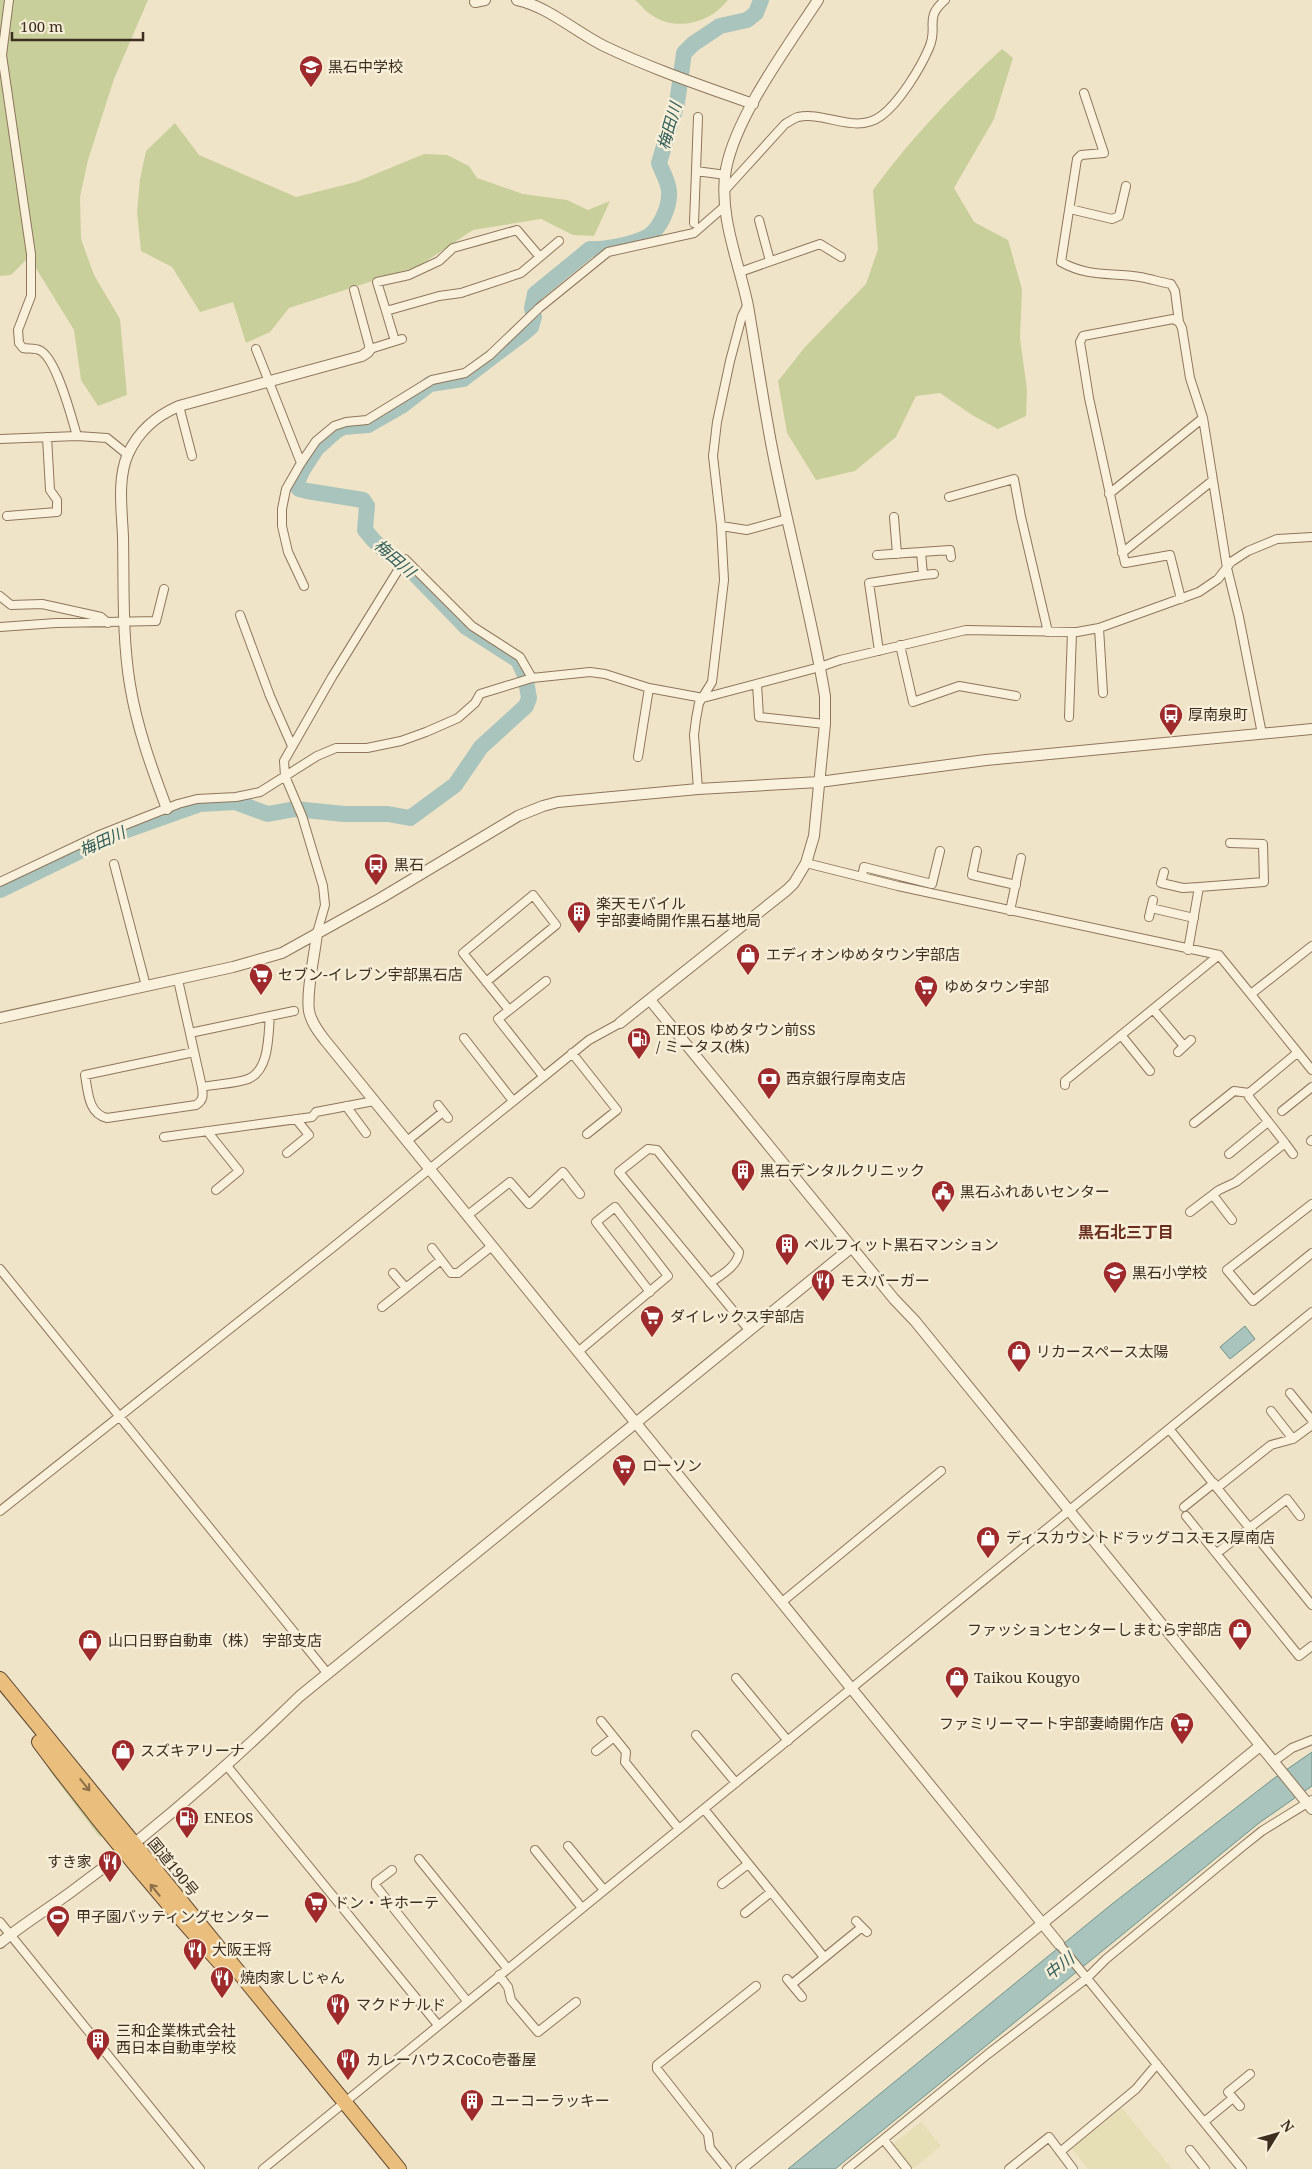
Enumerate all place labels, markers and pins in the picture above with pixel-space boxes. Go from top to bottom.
school or university icon: 黒石中学校 [298,54,324,88]
place label: 黒石中学校 [328,56,403,76]
bus stop icon: 厚南泉町 [1158,702,1184,736]
place label: 厚南泉町 [1188,704,1248,724]
bus stop icon: 黒石 [363,852,389,886]
place label: 黒石 [394,854,424,874]
place label: 楽天モバイル 宇部妻崎開作黒石基地局 [596,893,761,930]
building icon: 楽天モバイル 宇部妻崎開作黒石基地局 [566,900,592,934]
shop icon: エディオンゆめタウン宇部店 [735,942,761,976]
place label: エディオンゆめタウン宇部店 [766,944,960,964]
supermarket icon: セブン-イレブン宇部黒石店 [248,962,274,996]
place label: セブン-イレブン宇部黒石店 [278,964,463,984]
supermarket icon: ゆめタウン宇部 [913,974,939,1008]
place label: ゆめタウン宇部 [944,976,1049,996]
place label: ENEOS ゆめタウン前SS / ミータス(株) [656,1019,816,1056]
fuel station icon: ENEOS ゆめタウン前SS / ミータス(株) [626,1026,652,1060]
bank icon: 西京銀行厚南支店 [756,1066,782,1100]
place label: 西京銀行厚南支店 [786,1068,906,1088]
building icon: 黒石デンタルクリニック [730,1158,756,1192]
place label: 黒石デンタルクリニック [760,1160,925,1180]
public building icon: 黒石ふれあいセンター [930,1179,956,1213]
place label: 黒石ふれあいセンター [960,1181,1110,1201]
building icon: ベルフィット黒石マンション [774,1232,800,1266]
place label: ベルフィット黒石マンション [804,1234,999,1254]
school or university icon: 黒石小学校 [1102,1260,1128,1294]
place label: 黒石小学校 [1132,1262,1207,1282]
restaurant icon: モスバーガー [810,1268,836,1302]
place label: モスバーガー [840,1270,930,1290]
supermarket icon: ダイレックス宇部店 [639,1304,665,1338]
place label: ダイレックス宇部店 [670,1306,805,1326]
shop icon: リカースペース太陽 [1006,1339,1032,1373]
place label: リカースペース太陽 [1036,1341,1168,1361]
supermarket icon: ローソン [611,1453,637,1487]
place label: ローソン [642,1455,702,1475]
shop icon: ディスカウントドラッグコスモス厚南店 [975,1525,1001,1559]
place label: ディスカウントドラッグコスモス厚南店 [1006,1527,1275,1547]
shop icon: ファッションセンターしまむら宇部店 [1227,1617,1253,1651]
place label: ファッションセンターしまむら宇部店 [967,1619,1222,1639]
shop icon: 山口日野自動車（株） 宇部支店 [77,1628,103,1662]
place label: 山口日野自動車（株） 宇部支店 [108,1630,322,1650]
shop icon: Taikou Kougyo [944,1665,970,1699]
place label: Taikou Kougyo [974,1667,1080,1687]
supermarket icon: ファミリーマート宇部妻崎開作店 [1169,1711,1195,1745]
place label: ファミリーマート宇部妻崎開作店 [939,1713,1164,1733]
shop icon: スズキアリーナ [110,1738,136,1772]
place label: スズキアリーナ [140,1740,245,1760]
fuel station icon: ENEOS [174,1805,200,1839]
place label: ENEOS [204,1807,253,1827]
restaurant icon: すき家 [97,1849,123,1883]
place label: すき家 [47,1851,92,1871]
supermarket icon: ドン・キホーテ [303,1890,329,1924]
place label: ドン・キホーテ [334,1892,439,1912]
sports icon: 甲子園バッティングセンター [45,1904,71,1938]
place label: 甲子園バッティングセンター [76,1906,270,1926]
restaurant icon: 大阪王将 [182,1937,208,1971]
place label: 大阪王将 [212,1939,272,1959]
restaurant icon: 焼肉家しじゃん [209,1965,235,1999]
place label: 焼肉家しじゃん [240,1967,345,1987]
restaurant icon: マクドナルド [325,1992,351,2026]
place label: マクドナルド [356,1994,446,2014]
place label: 三和企業株式会社 西日本自動車学校 [116,2020,236,2057]
building icon: 三和企業株式会社 西日本自動車学校 [85,2027,111,2061]
restaurant icon: カレーハウスCoCo壱番屋 [335,2047,361,2081]
place label: カレーハウスCoCo壱番屋 [366,2049,536,2069]
building icon: ユーコーラッキー [459,2088,485,2122]
place label: ユーコーラッキー [490,2090,610,2110]

